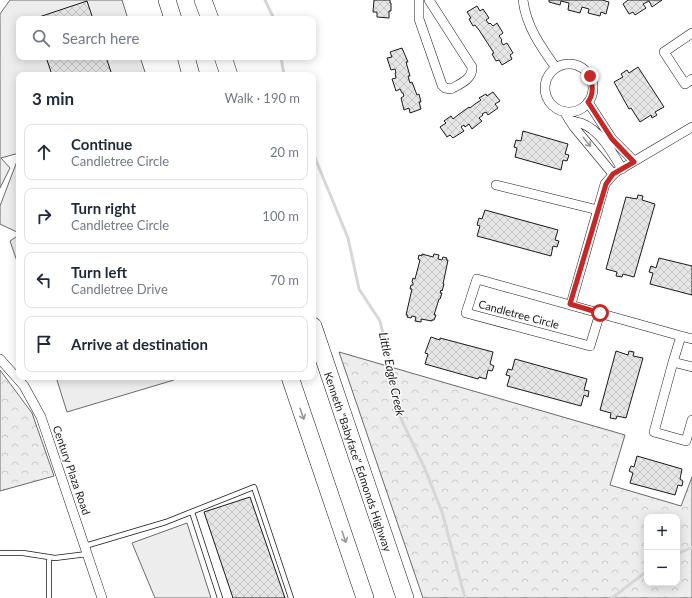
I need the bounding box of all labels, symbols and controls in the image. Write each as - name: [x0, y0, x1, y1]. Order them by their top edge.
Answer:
- search box: [16, 16, 316, 60]
- icon: search: [30, 27, 52, 49]
- text: Search here: [62, 29, 139, 47]
- route end: [581, 67, 599, 85]
- text: 3 min: [32, 88, 74, 109]
- text: Walk · 190 m: [224, 90, 300, 106]
- text: Continue: [71, 135, 132, 153]
- one-way arrow: [582, 137, 591, 148]
- icon: ahead: [33, 141, 55, 163]
- text: 20 m: [270, 144, 299, 160]
- text: Candletree Circle: [71, 153, 169, 169]
- text: Turn right: [71, 199, 136, 217]
- icon: right: [33, 205, 55, 227]
- text: 100 m: [262, 208, 299, 224]
- text: Candletree Circle: [71, 217, 169, 233]
- text: Turn left: [71, 263, 127, 281]
- icon: left: [33, 269, 55, 291]
- text: 70 m: [270, 272, 299, 288]
- text: Candletree Drive: [71, 281, 168, 297]
- street label: Candletree Circle: [477, 297, 561, 331]
- route start: [591, 304, 609, 322]
- water label: Little Eagle Creek: [376, 331, 408, 418]
- icon: arrive: [33, 333, 55, 355]
- text: Arrive at destination: [71, 335, 208, 353]
- street label: Kenneth "Babyface" Edmonds Highway: [322, 370, 395, 553]
- one-way arrow: [299, 408, 307, 420]
- street label: Century Plaza Road: [51, 424, 93, 516]
- map controls: [644, 514, 680, 586]
- button: +: [644, 514, 680, 550]
- one-way arrow: [341, 530, 348, 543]
- button: −: [644, 550, 680, 586]

